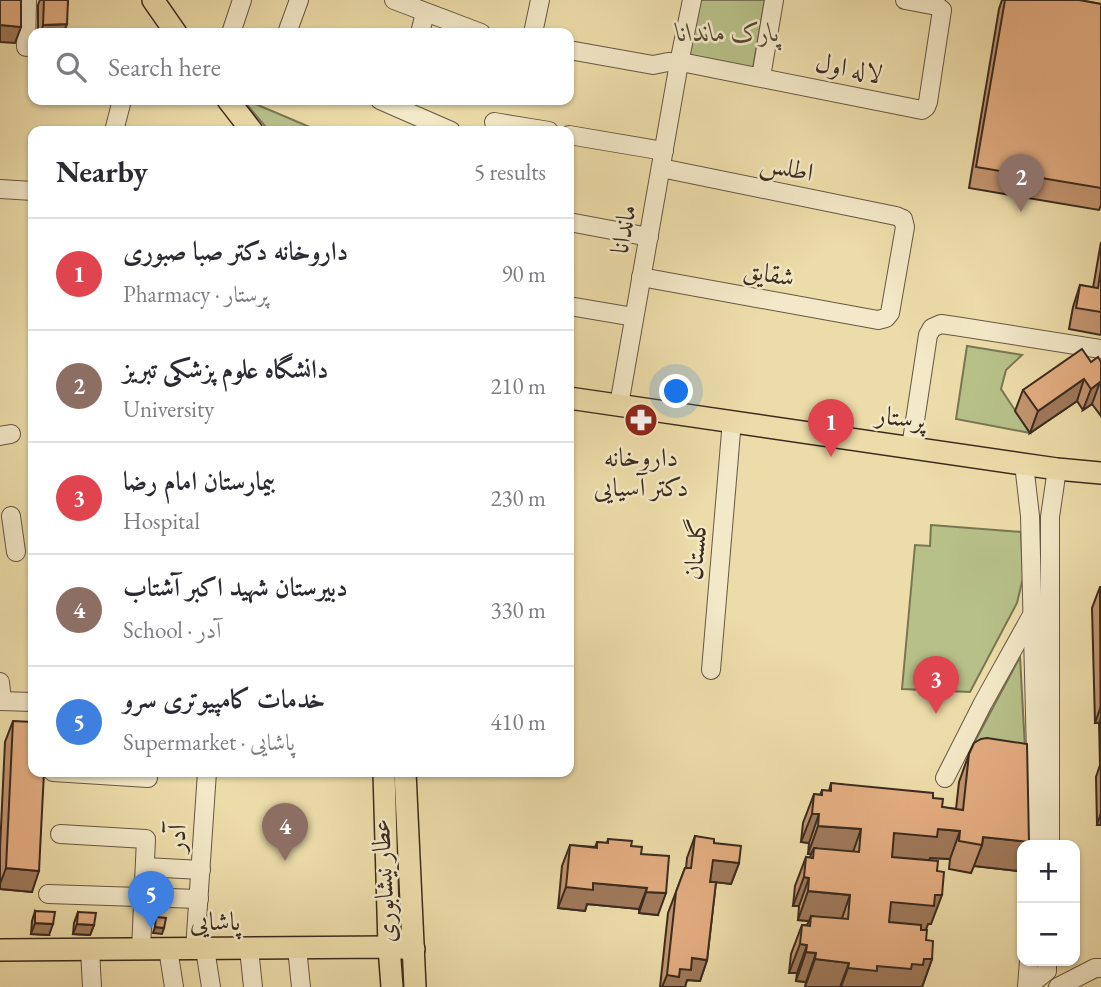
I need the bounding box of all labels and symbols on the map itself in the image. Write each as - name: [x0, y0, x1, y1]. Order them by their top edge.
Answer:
- park label: پارک ماندانا: [674, 15, 782, 51]
- street label: لاله اول: [812, 45, 886, 91]
- street label: اطلس: [757, 145, 817, 190]
- pin: 2: [998, 154, 1044, 212]
- street label: ماندانا: [602, 202, 644, 256]
- street label: شقایق: [741, 252, 797, 294]
- your location: [659, 374, 693, 408]
- street label: پرستار: [871, 396, 930, 438]
- pin: 1: [808, 399, 854, 457]
- pharmacy icon: داروخانه دکتر آسیایی: [622, 401, 660, 439]
- place label: داروخانه دکتر آسیایی: [593, 440, 689, 504]
- street label: گلستان: [675, 517, 715, 581]
- pin: 3: [913, 656, 959, 714]
- pin: 4: [262, 803, 308, 861]
- street label: عطار نیشابوری: [363, 818, 403, 944]
- street label: آدر: [158, 821, 194, 856]
- pin: 5: [128, 871, 174, 929]
- street label: پاشایی: [190, 904, 241, 940]

